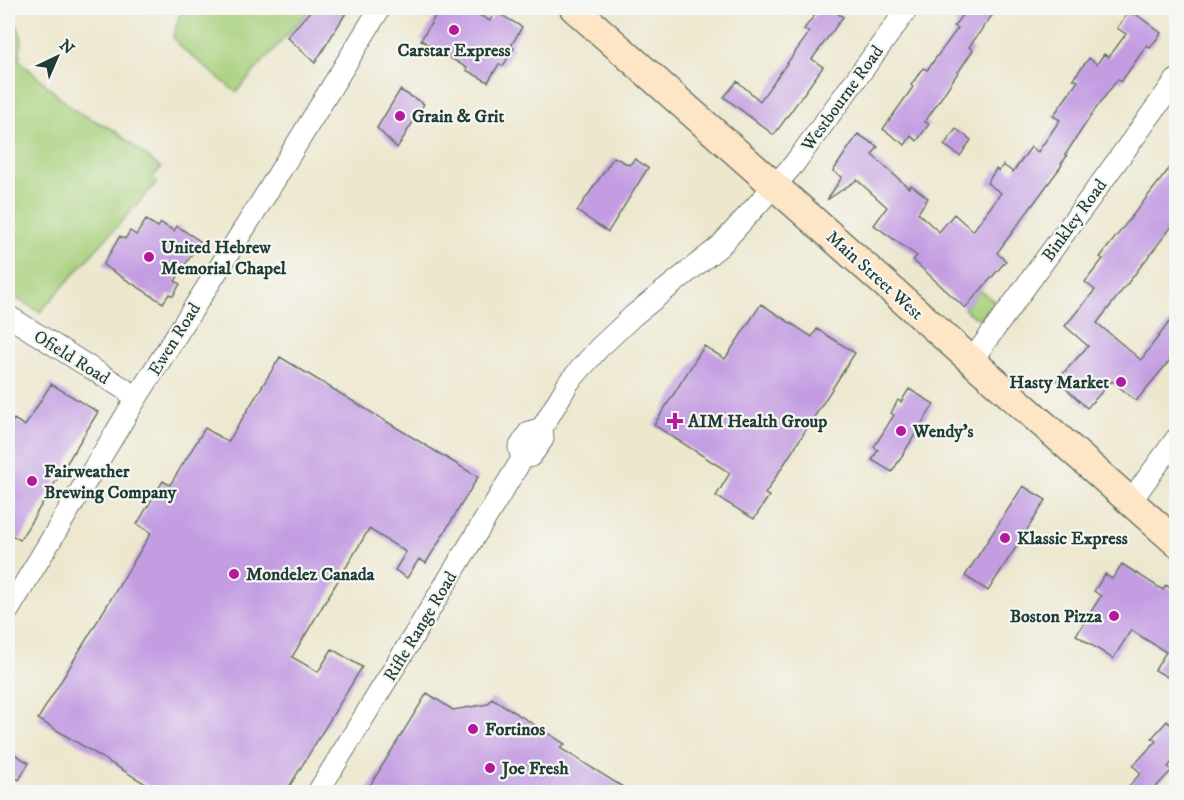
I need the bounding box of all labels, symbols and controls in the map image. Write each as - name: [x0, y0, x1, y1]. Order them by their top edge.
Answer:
- marker: Carstar Express: [447, 23, 461, 37]
- north arrow: [27, 27, 87, 87]
- text: N: [55, 35, 78, 59]
- place label: Carstar Express: [397, 40, 511, 62]
- street label: Westbourne Road: [796, 41, 889, 157]
- place label: Grain & Grit: [412, 106, 504, 128]
- marker: Grain & Grit: [393, 109, 407, 123]
- street label: Binkley Road: [1037, 175, 1112, 266]
- street label: Main Street West: [821, 226, 928, 325]
- place label: United Hebrew Memorial Chapel: [161, 237, 287, 280]
- marker: United Hebrew Memorial Chapel: [142, 250, 156, 264]
- street label: Ewen Road: [144, 299, 206, 380]
- street label: Ofield Road: [29, 326, 114, 390]
- place label: Hasty Market: [1009, 372, 1109, 394]
- marker: Hasty Market: [1114, 375, 1128, 389]
- place label: AIM Health Group: [687, 411, 827, 433]
- marker: AIM Health Group: [666, 412, 684, 430]
- place label: Wendy's: [912, 421, 973, 443]
- marker: Wendy's: [894, 424, 908, 438]
- place label: Fairweather Brewing Company: [44, 461, 177, 504]
- marker: Fairweather Brewing Company: [25, 474, 39, 488]
- place label: Klassic Express: [1017, 528, 1128, 550]
- marker: Klassic Express: [998, 531, 1012, 545]
- place label: Mondelez Canada: [246, 564, 375, 586]
- marker: Mondelez Canada: [227, 567, 241, 581]
- street label: Rifle Range Road: [379, 567, 462, 686]
- place label: Boston Pizza: [1010, 606, 1102, 628]
- marker: Boston Pizza: [1107, 609, 1121, 623]
- place label: Fortinos: [485, 719, 545, 741]
- marker: Fortinos: [466, 722, 480, 736]
- place label: Joe Fresh: [500, 758, 569, 780]
- marker: Joe Fresh: [483, 761, 497, 775]

